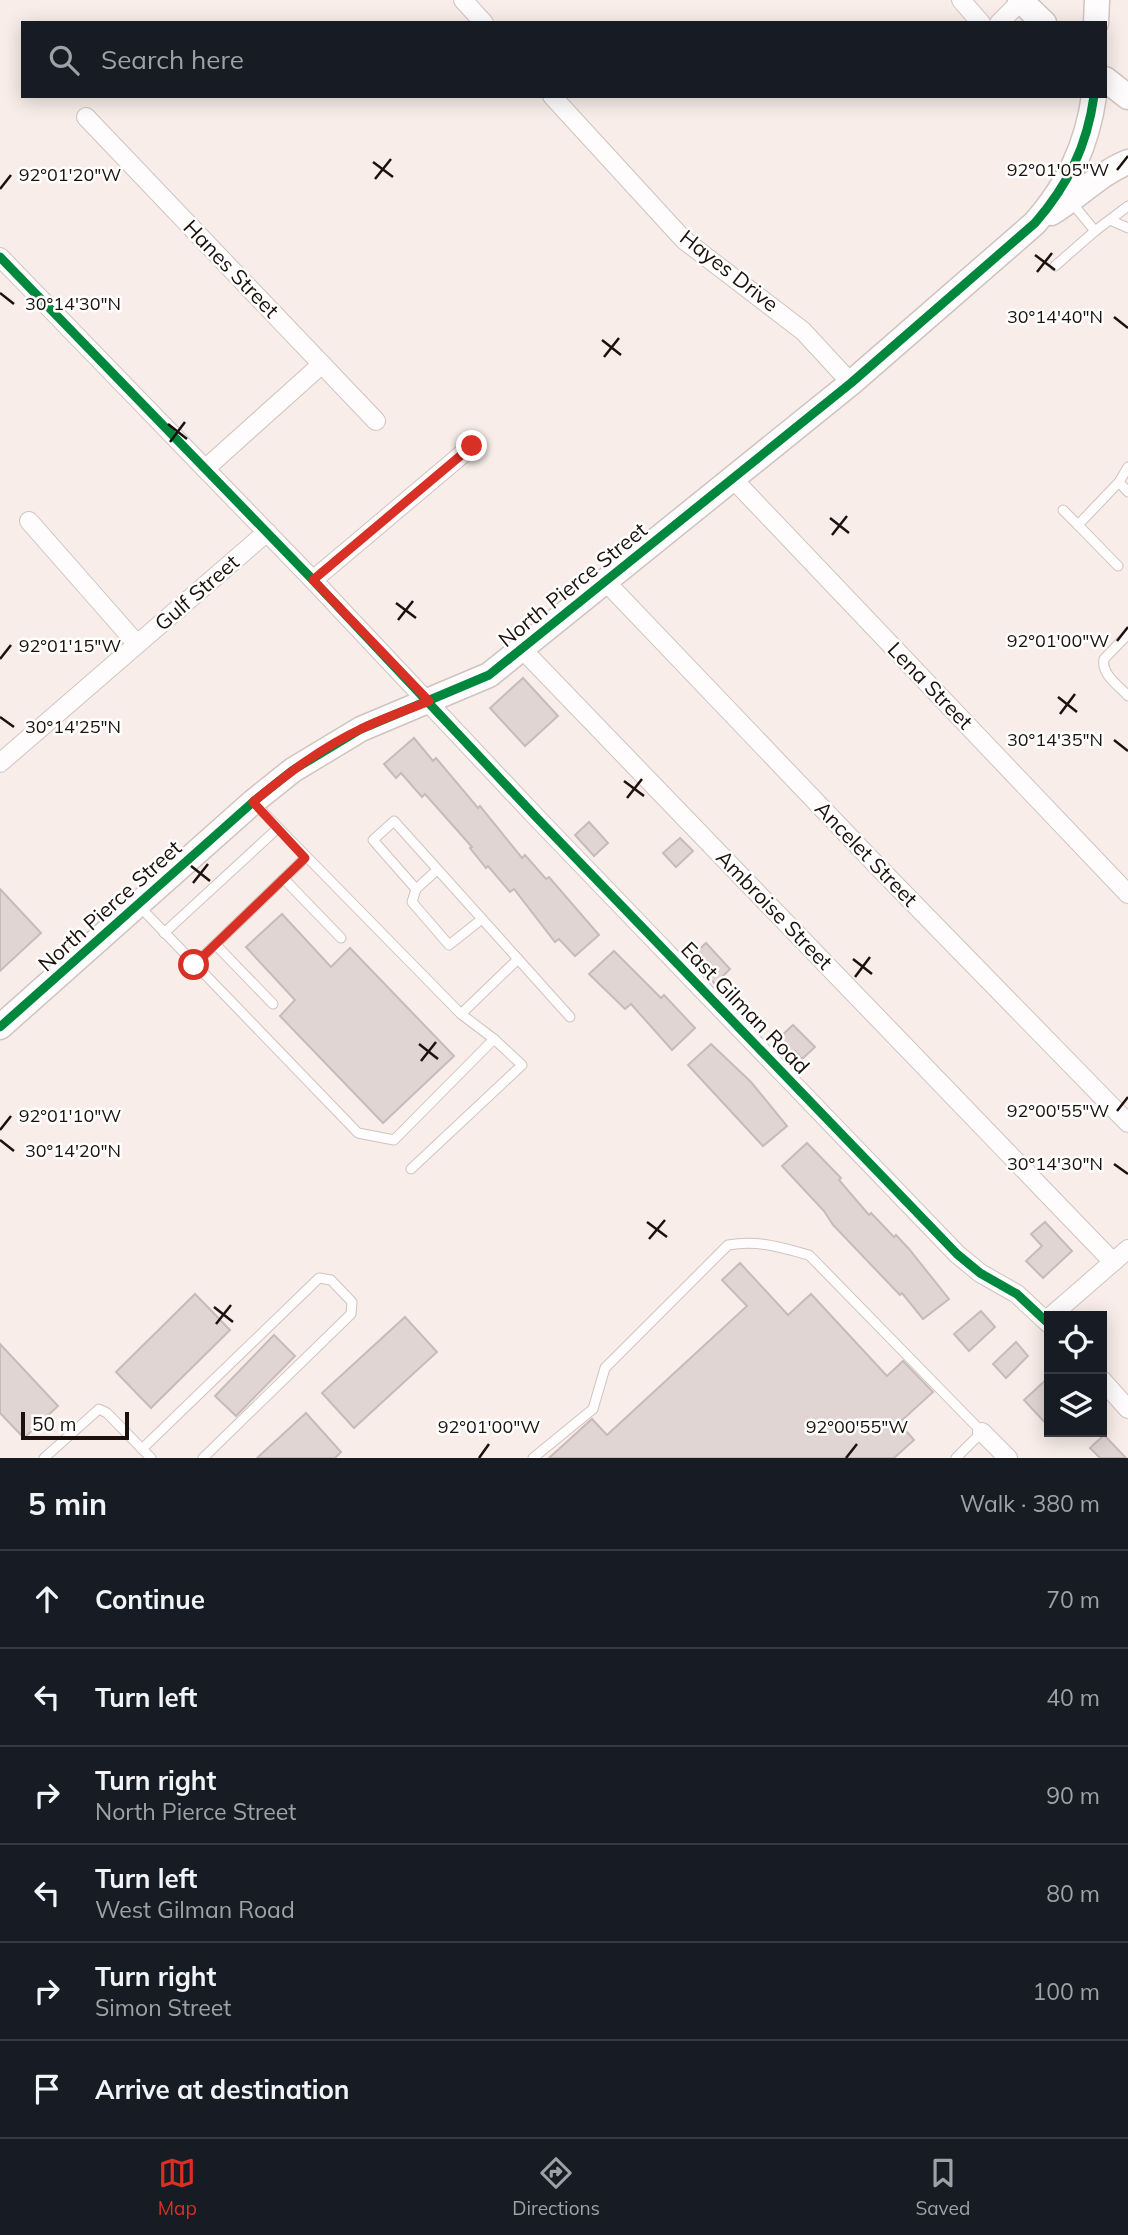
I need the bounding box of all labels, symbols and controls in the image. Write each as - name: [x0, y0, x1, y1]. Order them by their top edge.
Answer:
- search box: [21, 21, 1107, 98]
- icon: search: [45, 41, 83, 79]
- text: Search here: [101, 43, 244, 76]
- text: 92°01'05"W: [1007, 158, 1109, 181]
- text: 92°01'20"W: [19, 163, 121, 186]
- street label: Hanes Street: [178, 214, 285, 323]
- street label: Hayes Drive: [675, 224, 784, 317]
- text: 30°14'30"N: [25, 292, 121, 315]
- text: 30°14'40"N: [1007, 305, 1103, 328]
- route end: [456, 430, 487, 461]
- street label: North Pierce Street: [493, 516, 652, 652]
- street label: Gulf Street: [149, 549, 244, 636]
- text: 92°01'00"W: [1007, 629, 1109, 652]
- text: 92°01'15"W: [19, 634, 121, 657]
- street label: Lena Street: [883, 636, 979, 734]
- text: 30°14'25"N: [25, 715, 121, 738]
- text: 30°14'35"N: [1007, 728, 1103, 751]
- street label: Ancelet Street: [810, 795, 924, 911]
- street label: North Pierce Street: [32, 834, 186, 976]
- street label: Ambroise Street: [711, 844, 838, 975]
- street label: East Gilman Road: [676, 936, 815, 1079]
- route start: [178, 949, 209, 980]
- text: 92°00'55"W: [1007, 1099, 1109, 1122]
- text: 92°01'10"W: [19, 1104, 121, 1127]
- text: 30°14'20"N: [25, 1139, 121, 1162]
- text: 30°14'30"N: [1007, 1152, 1103, 1175]
- map controls: [1044, 1311, 1107, 1437]
- button: locate: [1044, 1311, 1107, 1374]
- button: layers: [1044, 1374, 1107, 1437]
- scale bar: [21, 1409, 130, 1441]
- text: 50 m: [32, 1412, 76, 1436]
- text: 92°01'00"W: [438, 1415, 540, 1438]
- text: 92°00'55"W: [806, 1415, 908, 1438]
- text: 5 min: [28, 1485, 107, 1523]
- text: Walk · 380 m: [960, 1489, 1100, 1518]
- icon: ahead: [28, 1580, 66, 1618]
- text: Continue: [95, 1583, 205, 1616]
- text: 70 m: [1046, 1585, 1100, 1614]
- icon: left: [28, 1678, 66, 1716]
- text: Turn left: [95, 1681, 197, 1714]
- text: 40 m: [1046, 1683, 1100, 1712]
- text: Turn right: [95, 1764, 216, 1797]
- icon: right: [28, 1776, 66, 1814]
- text: 90 m: [1046, 1781, 1100, 1810]
- text: North Pierce Street: [95, 1797, 296, 1826]
- text: Turn left: [95, 1862, 197, 1895]
- icon: left: [28, 1874, 66, 1912]
- text: 80 m: [1046, 1879, 1100, 1908]
- text: West Gilman Road: [95, 1895, 295, 1924]
- text: Turn right: [95, 1960, 216, 1993]
- icon: right: [28, 1972, 66, 2010]
- text: 100 m: [1032, 1977, 1100, 2006]
- text: Simon Street: [95, 1993, 231, 2022]
- icon: arrive: [28, 2070, 66, 2108]
- text: Arrive at destination: [95, 2073, 350, 2106]
- tab: Map: [158, 2154, 197, 2220]
- tab: Directions: [512, 2154, 600, 2220]
- tab: Saved: [915, 2154, 970, 2220]

